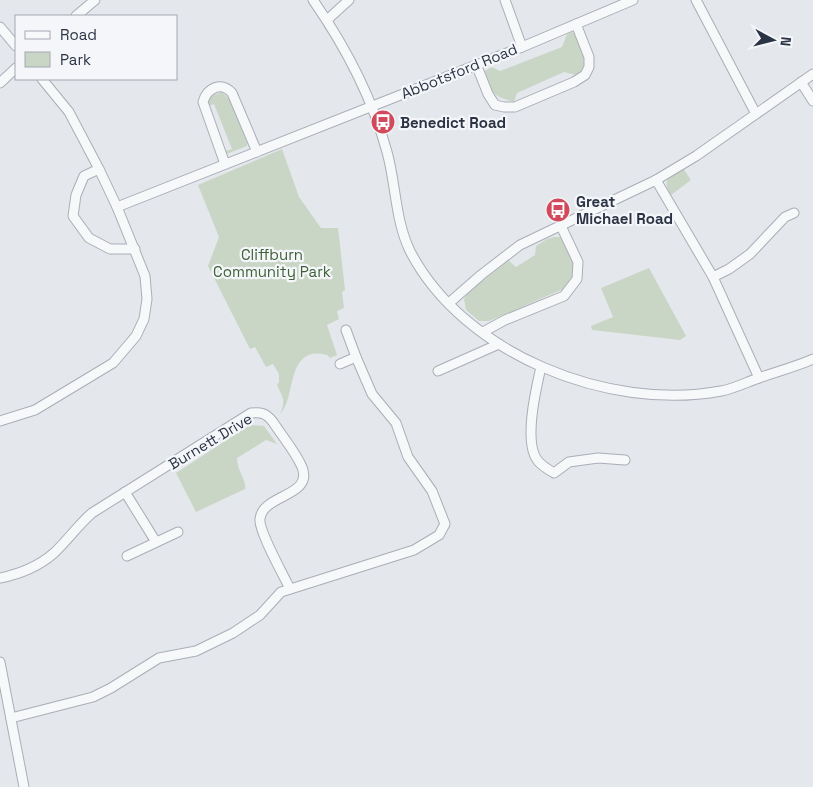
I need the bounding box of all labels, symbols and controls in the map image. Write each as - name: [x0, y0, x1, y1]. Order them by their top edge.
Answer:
- legend: [15, 15, 178, 80]
- north arrow: [748, 15, 798, 65]
- text: Road: [60, 25, 97, 44]
- text: N: [776, 36, 795, 47]
- street label: Abbotsford Road: [398, 39, 520, 103]
- text: Park: [60, 50, 91, 69]
- bus stop icon: Benedict Road: [370, 109, 396, 135]
- place label: Benedict Road: [400, 113, 506, 132]
- place label: Great Michael Road: [576, 192, 673, 228]
- bus stop icon: Great Michael Road: [545, 197, 571, 223]
- park label: Cliffburn Community Park: [213, 245, 331, 281]
- street label: Burnett Drive: [165, 409, 255, 473]

